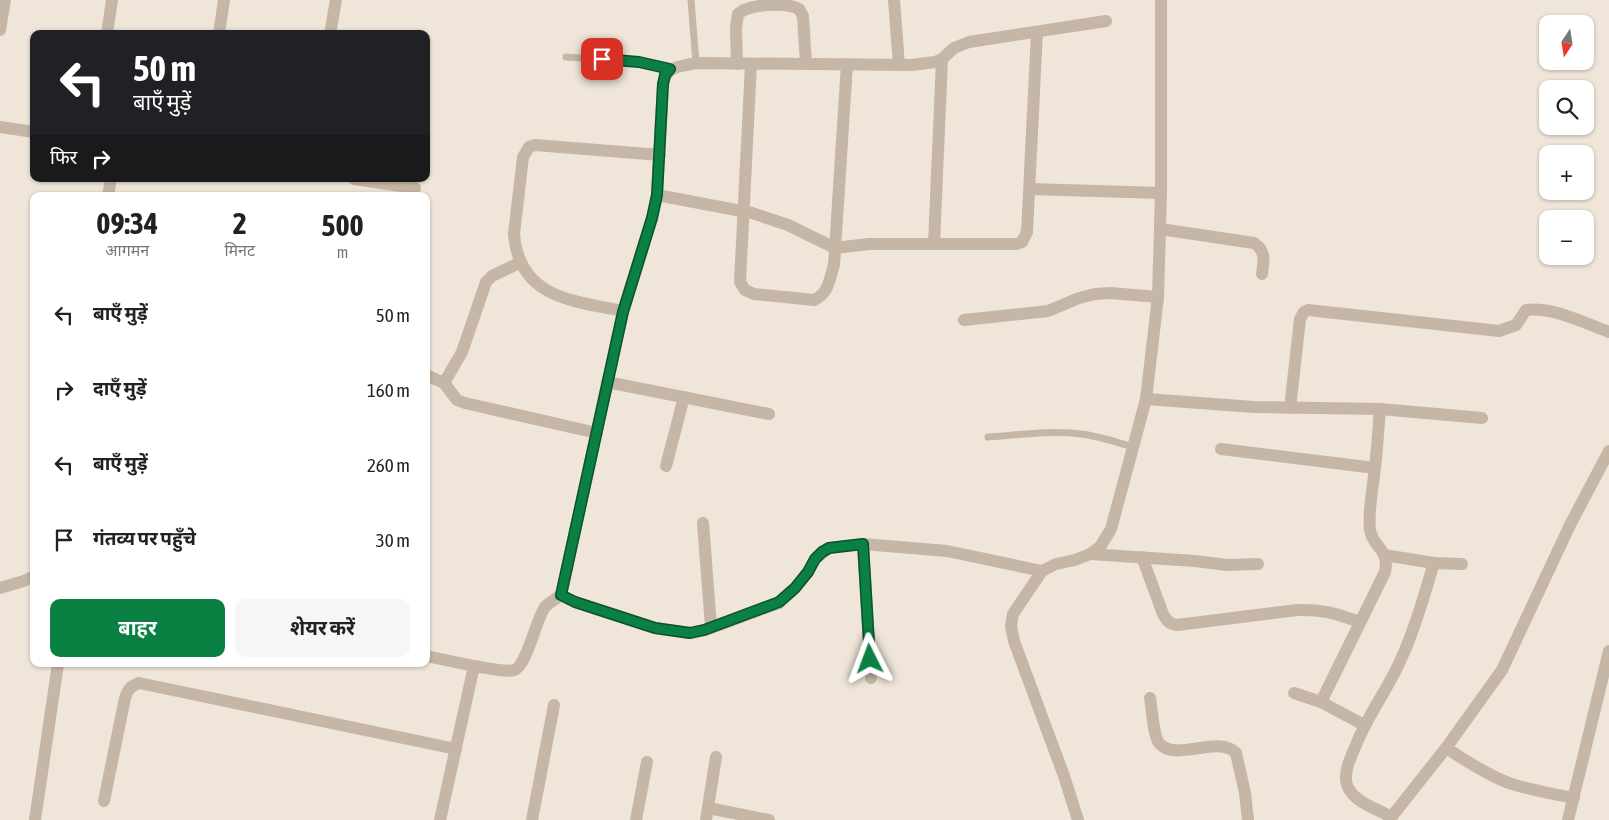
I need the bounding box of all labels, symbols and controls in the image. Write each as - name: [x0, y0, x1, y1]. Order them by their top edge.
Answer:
- north arrow: [1539, 15, 1594, 70]
- map controls: [1539, 15, 1594, 265]
- pin: [581, 38, 623, 80]
- icon: arrive: [588, 45, 616, 73]
- text: 50 m: [133, 48, 196, 88]
- icon: left: [50, 50, 115, 115]
- button: search: [1539, 80, 1594, 135]
- text: बाएँ मुड़ें: [133, 89, 191, 115]
- icon: right: [87, 145, 115, 173]
- button: +: [1539, 145, 1594, 200]
- text: फिर: [50, 146, 77, 168]
- text: 09:34: [96, 206, 158, 240]
- text: 2: [233, 206, 247, 240]
- text: 500: [321, 208, 364, 242]
- button: −: [1539, 210, 1594, 265]
- text: आगमन: [105, 241, 149, 259]
- text: मिनट: [224, 241, 255, 259]
- text: m: [337, 243, 348, 261]
- icon: left: [50, 301, 78, 329]
- text: बाएँ मुड़ें: [93, 302, 148, 324]
- text: 50 m: [376, 304, 410, 326]
- icon: right: [50, 376, 78, 404]
- text: दाएँ मुड़ें: [93, 377, 147, 399]
- text: 160 m: [367, 379, 410, 401]
- icon: left: [50, 451, 78, 479]
- text: बाएँ मुड़ें: [93, 452, 148, 474]
- text: 260 m: [367, 454, 410, 476]
- icon: arrive: [50, 526, 78, 554]
- text: गंतव्य पर पहुँचे: [93, 527, 196, 549]
- text: 30 m: [376, 529, 410, 551]
- button: बाहर: [50, 599, 225, 657]
- button: शेयर करें: [235, 599, 410, 657]
- position arrow: [843, 632, 895, 684]

